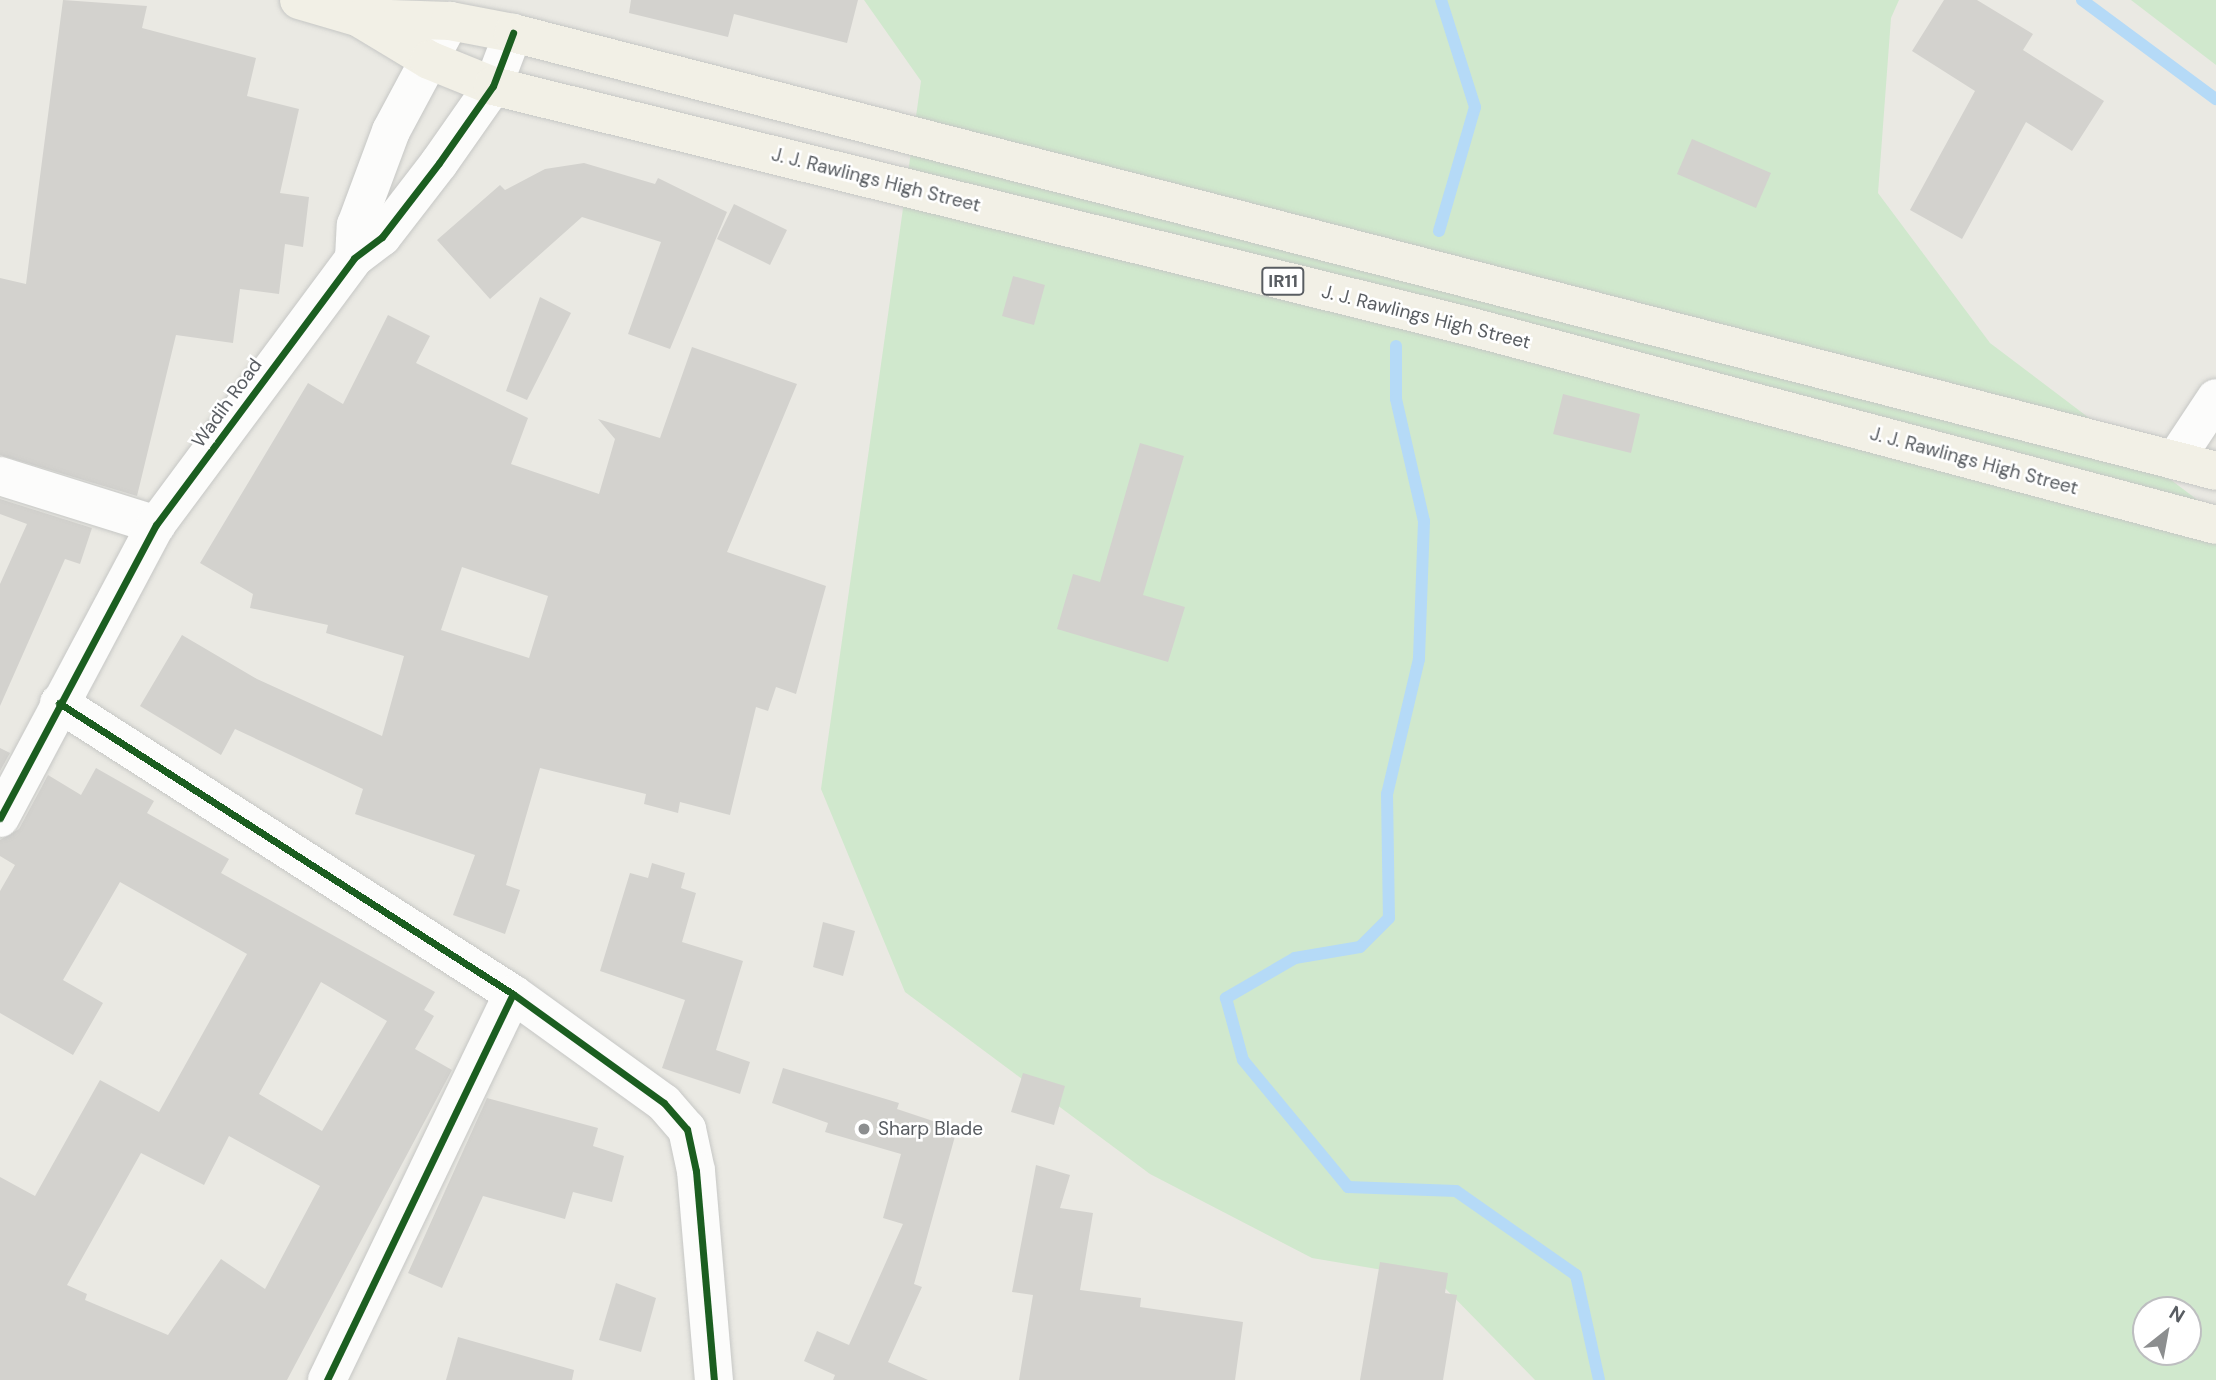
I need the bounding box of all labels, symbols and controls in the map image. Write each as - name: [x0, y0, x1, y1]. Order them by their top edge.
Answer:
- street label: J. J. Rawlings High Street: [769, 143, 983, 217]
- road number: IR11: [1260, 267, 1306, 296]
- street label: J. J. Rawlings High Street: [1319, 280, 1533, 354]
- street label: Wadih Road: [187, 354, 267, 452]
- street label: J. J. Rawlings High Street: [1868, 422, 2080, 500]
- place label: Sharp Blade: [878, 1118, 983, 1140]
- marker: Sharp Blade: [856, 1121, 872, 1137]
- north arrow: [2132, 1296, 2202, 1366]
- text: N: [2165, 1300, 2189, 1329]

